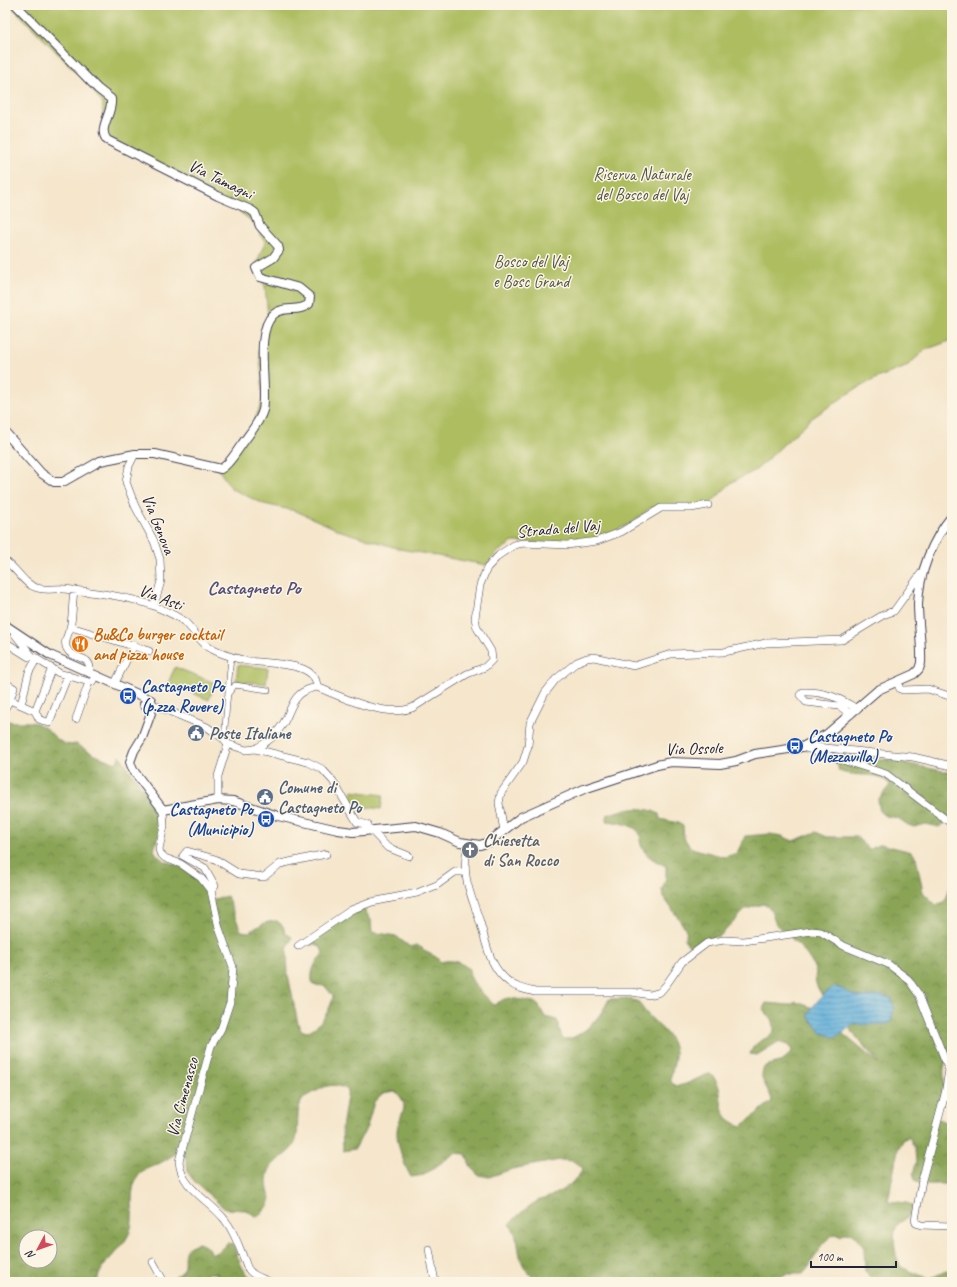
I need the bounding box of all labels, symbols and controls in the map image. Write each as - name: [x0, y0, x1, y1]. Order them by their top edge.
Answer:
- street label: Via Tamagni: [185, 155, 258, 205]
- park label: Riserva Naturale del Bosco del Vaj: [593, 164, 692, 205]
- park label: Bosco del Vaj e Bosc Grand: [493, 251, 572, 292]
- street label: Via Genova: [137, 491, 180, 558]
- street label: Strada del Vaj: [516, 514, 603, 543]
- district label: Castagneto Po: [207, 576, 303, 600]
- street label: Via Asti: [136, 580, 188, 616]
- place label: Bu&Co burger cocktail and pizza house: [93, 624, 225, 665]
- restaurant icon: Bu&Co burger cocktail and pizza house: [70, 634, 90, 654]
- place label: Castagneto Po (p.zza Rovere): [141, 676, 226, 717]
- bus stop icon: Castagneto Po (p.zza Rovere): [118, 686, 138, 706]
- public building icon: Poste Italiane: [186, 723, 206, 743]
- place label: Poste Italiane: [209, 723, 292, 744]
- place label: Castagneto Po (Mezzavilla): [808, 726, 893, 767]
- bus stop icon: Castagneto Po (Mezzavilla): [785, 736, 805, 756]
- street label: Via Ossole: [665, 737, 724, 760]
- place label: Comune di Castagneto Po: [278, 777, 363, 818]
- public building icon: Comune di Castagneto Po: [255, 787, 275, 807]
- place label: Castagneto Po (Municipio): [170, 799, 255, 840]
- bus stop icon: Castagneto Po (Municipio): [256, 809, 276, 829]
- place label: Chiesetta di San Rocco: [483, 830, 560, 871]
- church icon: Chiesetta di San Rocco: [460, 840, 480, 860]
- street label: Via Cimenasco: [162, 1054, 203, 1139]
- north arrow: [18, 1229, 58, 1269]
- scale bar: [811, 1243, 896, 1269]
- text: N: [22, 1247, 38, 1263]
- text: 100 m: [817, 1249, 844, 1265]

